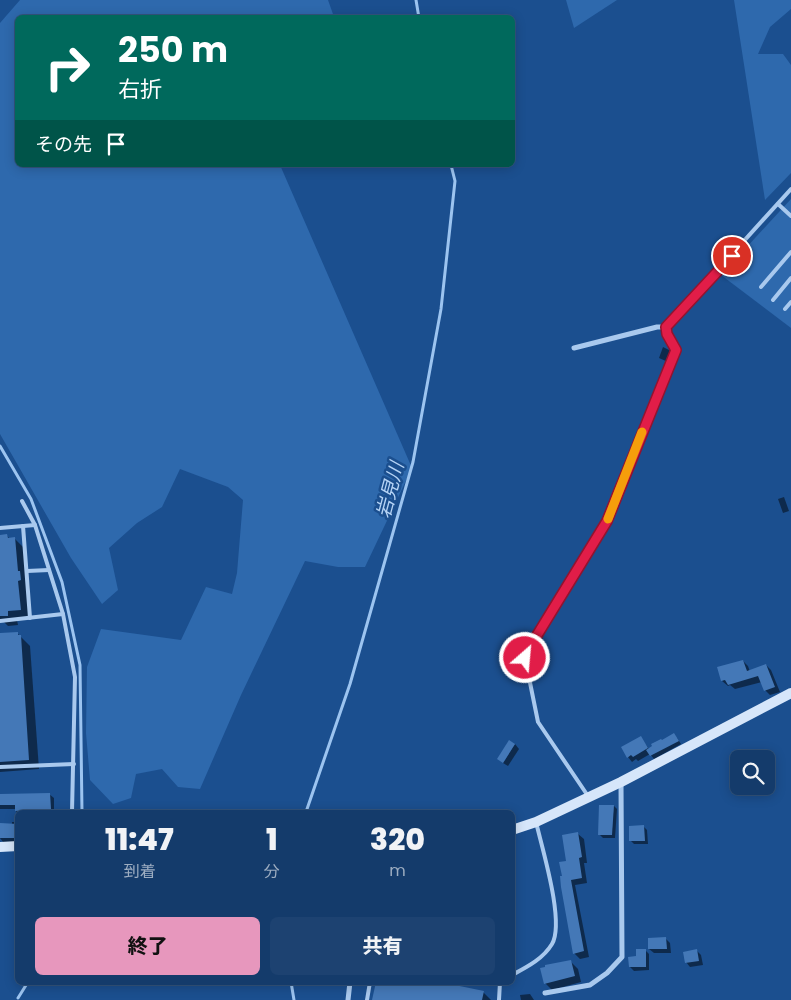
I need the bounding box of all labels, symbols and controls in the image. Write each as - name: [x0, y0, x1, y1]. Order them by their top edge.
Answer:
- text: 250 m: [118, 25, 228, 74]
- icon: right: [35, 35, 100, 100]
- text: 右折: [118, 74, 162, 105]
- icon: arrive: [102, 130, 130, 158]
- text: その先: [35, 131, 92, 158]
- pin: [711, 235, 753, 277]
- icon: arrive: [718, 242, 746, 270]
- water label: 岩見川: [370, 457, 411, 521]
- position arrow: [498, 631, 550, 683]
- map controls: [730, 750, 775, 795]
- button: search: [730, 750, 775, 795]
- text: 11:47: [105, 818, 174, 861]
- text: 1: [266, 818, 278, 861]
- text: 320: [370, 818, 425, 861]
- text: m: [389, 859, 406, 882]
- text: 到着: [123, 860, 155, 883]
- text: 分: [264, 860, 280, 883]
- button: 終了: [35, 917, 260, 975]
- button: 共有: [270, 917, 495, 975]

